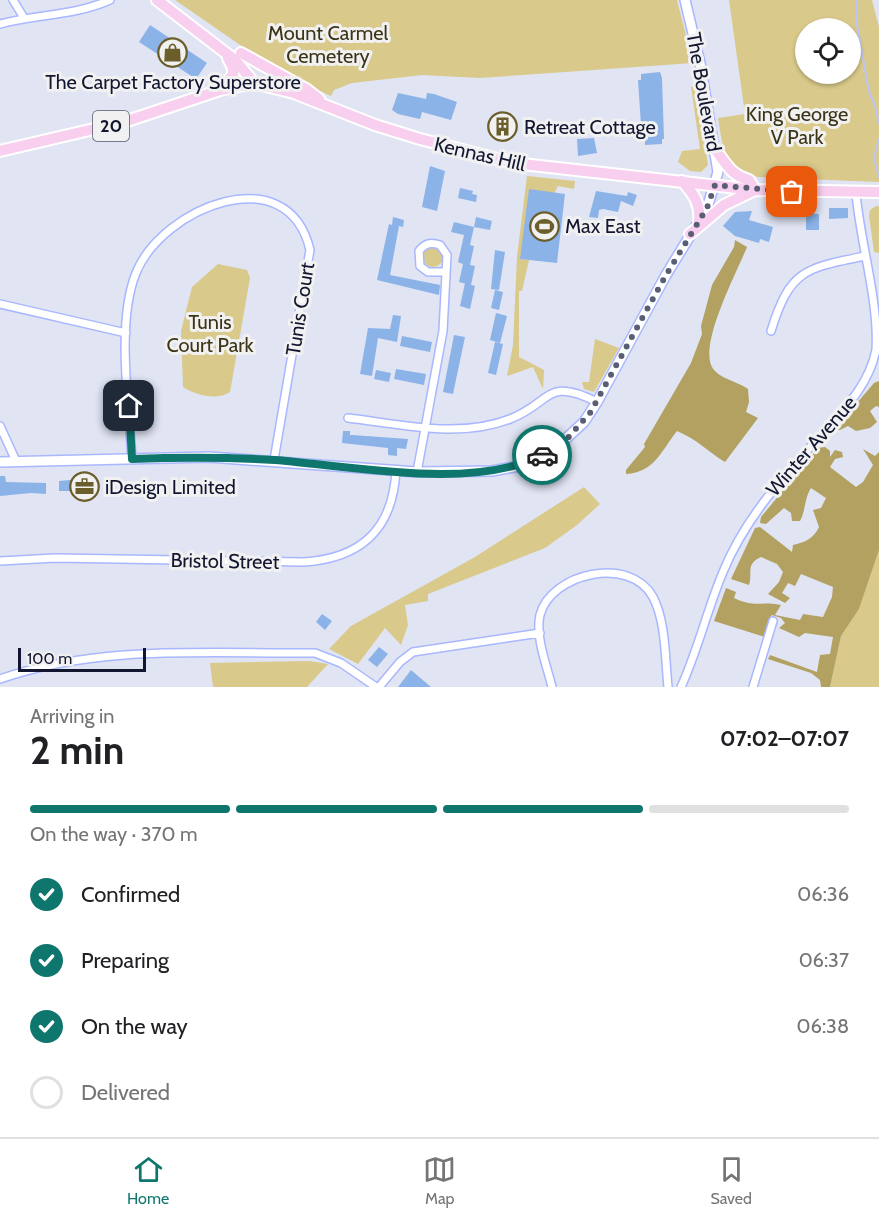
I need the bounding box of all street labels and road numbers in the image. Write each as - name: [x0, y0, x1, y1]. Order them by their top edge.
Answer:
- street label: The Boulevard: [682, 30, 726, 154]
- road number: 20: [93, 111, 129, 141]
- street label: Kennas Hill: [432, 132, 528, 176]
- street label: Tunis Court: [281, 260, 319, 357]
- street label: Winter Avenue: [761, 391, 861, 501]
- street label: Bristol Street: [170, 548, 280, 574]

